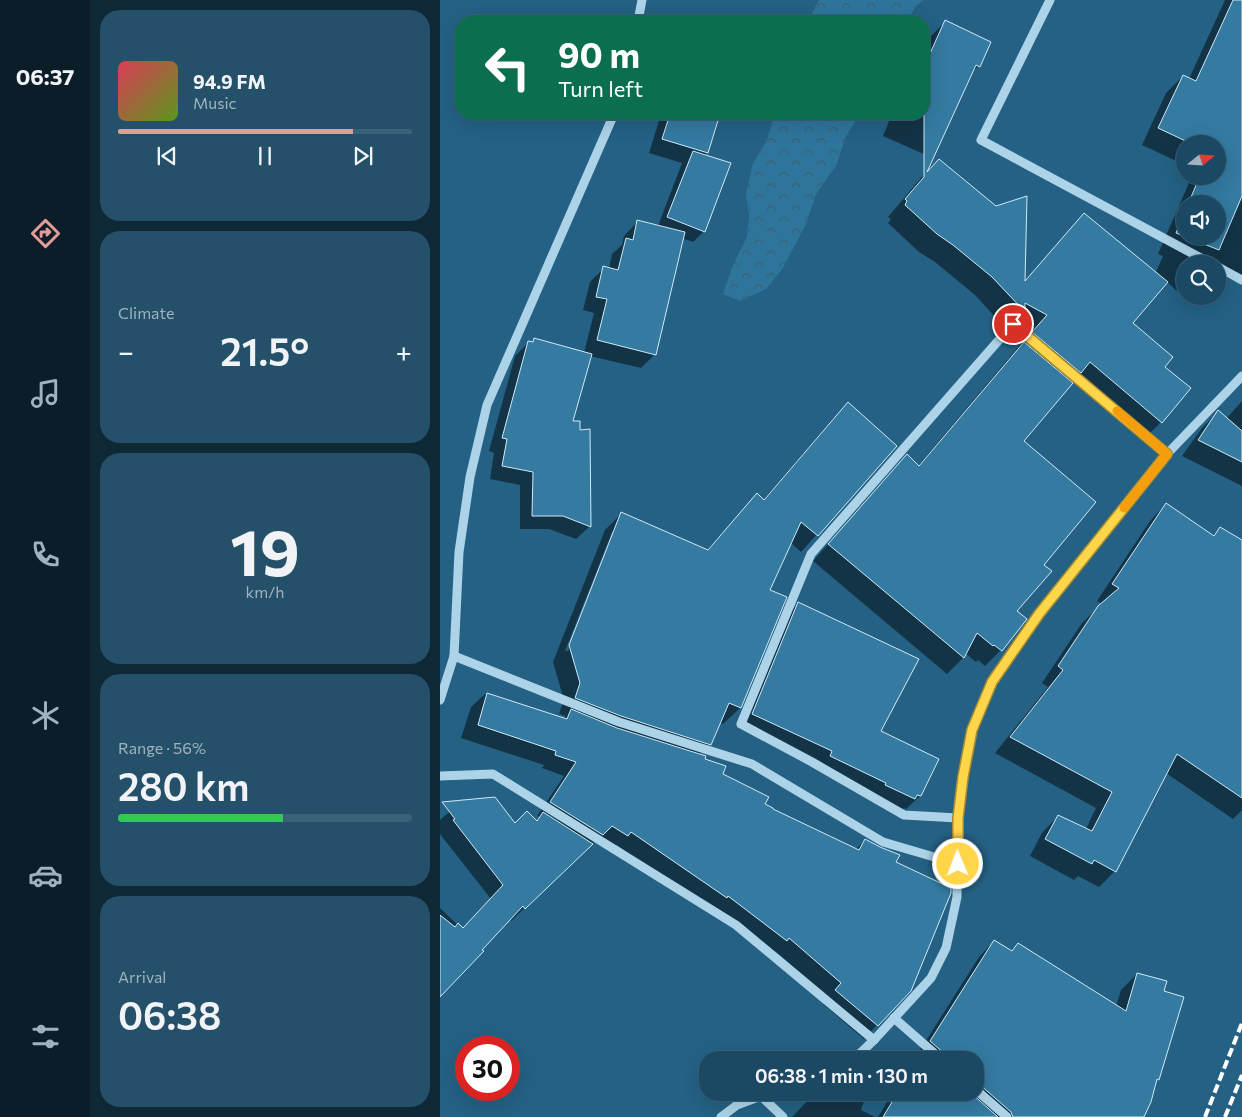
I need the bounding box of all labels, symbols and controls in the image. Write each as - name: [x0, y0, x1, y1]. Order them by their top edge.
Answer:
- text: 90 m: [558, 32, 640, 75]
- icon: left: [475, 35, 540, 100]
- text: 06:37: [16, 63, 74, 90]
- text: 94.9 FM: [193, 70, 266, 93]
- text: Turn left: [558, 75, 643, 102]
- text: Music: [193, 93, 237, 112]
- north arrow: [1176, 135, 1226, 185]
- map controls: [1176, 135, 1226, 305]
- icon: previous: [153, 142, 181, 170]
- icon: pause: [251, 142, 279, 170]
- icon: next: [349, 142, 377, 170]
- button: sound: [1176, 195, 1226, 245]
- icon: directions: [28, 216, 63, 251]
- button: search: [1176, 255, 1226, 305]
- text: Climate: [118, 303, 174, 322]
- pin: [992, 303, 1034, 345]
- icon: arrive: [999, 310, 1027, 338]
- text: 21.5°: [220, 327, 309, 374]
- text: −: [118, 334, 134, 368]
- text: +: [396, 334, 412, 368]
- icon: music: [28, 376, 63, 411]
- text: 19: [230, 510, 300, 589]
- icon: phone: [28, 537, 63, 572]
- text: km/h: [246, 582, 284, 601]
- icon: climate: [28, 698, 63, 733]
- text: Range · 56%: [118, 738, 206, 757]
- text: 280 km: [118, 762, 250, 809]
- position arrow: [931, 837, 983, 889]
- icon: car: [28, 858, 63, 893]
- text: Arrival: [118, 967, 166, 986]
- text: 06:38: [118, 991, 221, 1038]
- icon: filters: [28, 1019, 63, 1054]
- speed limit sign: 30: [455, 1036, 520, 1101]
- text: 06:38 · 1 min · 130 m: [755, 1064, 928, 1087]

